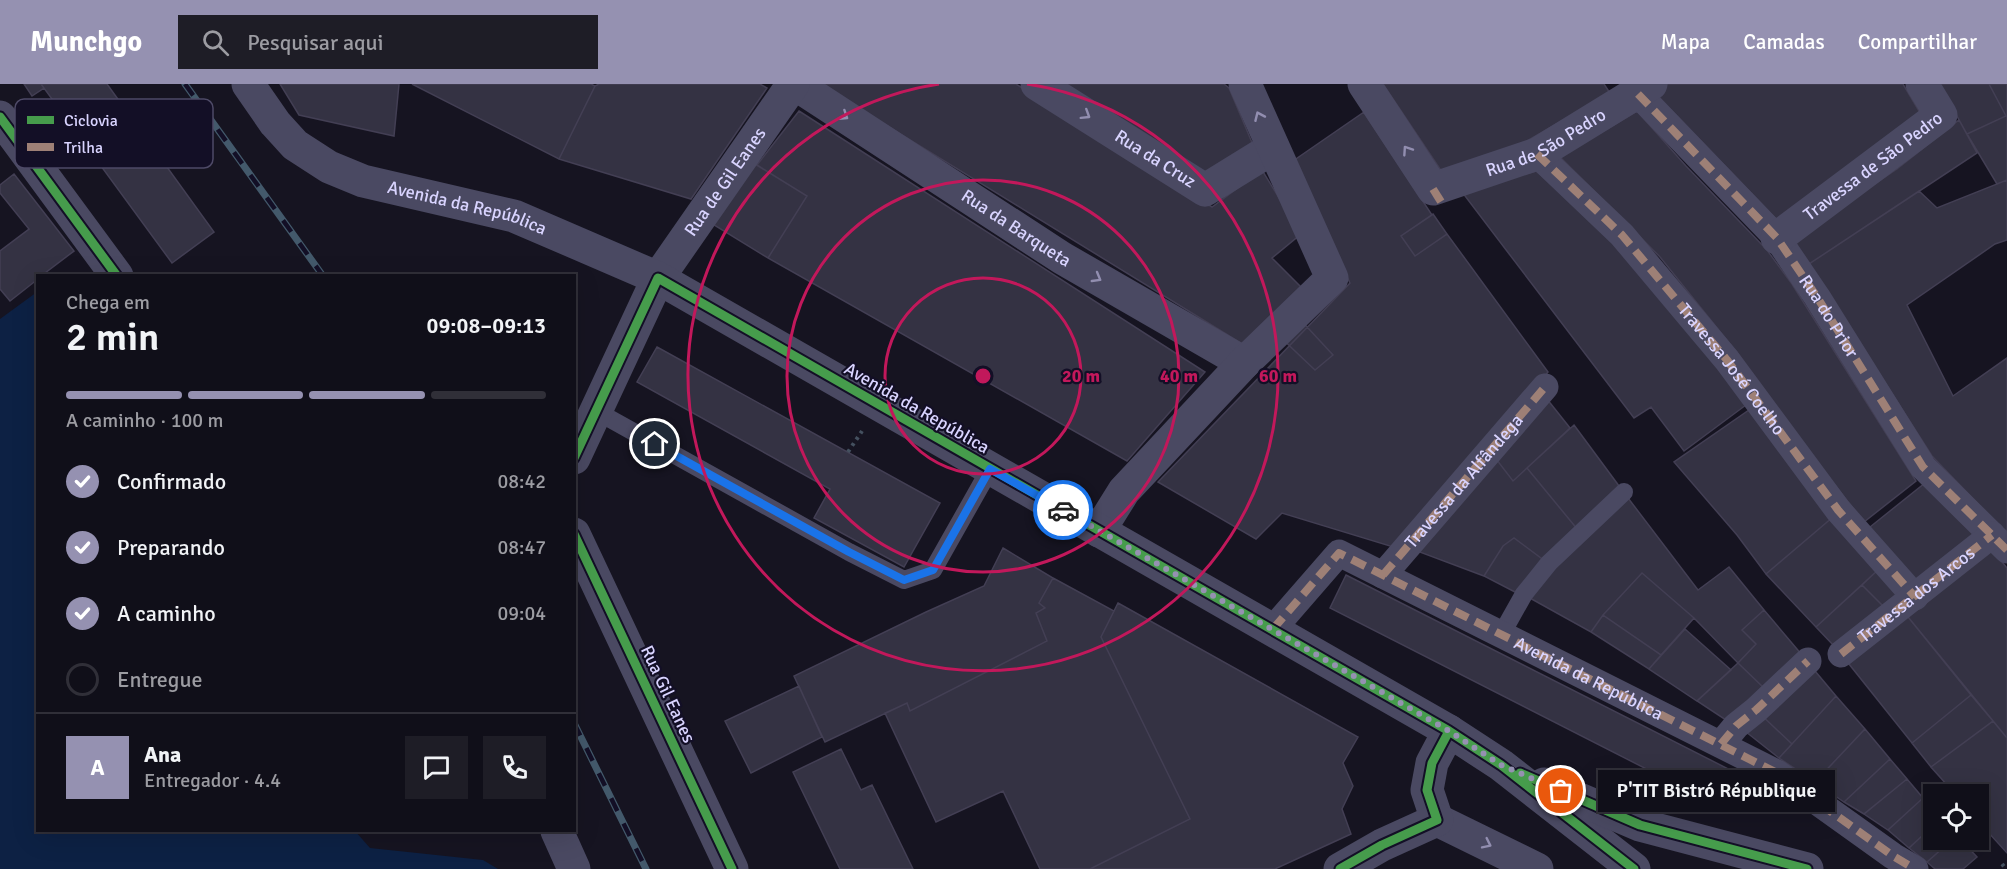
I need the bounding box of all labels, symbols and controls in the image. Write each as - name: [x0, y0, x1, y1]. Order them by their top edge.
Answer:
- search box: [178, 15, 598, 69]
- text: Munchgo: [30, 25, 142, 59]
- icon: search: [199, 26, 232, 59]
- text: Pesquisar aqui: [247, 29, 384, 56]
- text: Mapa: [1661, 29, 1710, 55]
- text: Camadas: [1743, 29, 1825, 55]
- text: Compartilhar: [1858, 29, 1977, 55]
- legend: [15, 99, 213, 168]
- street label: Rua de São Pedro: [1483, 103, 1610, 181]
- street label: Travessa de São Pedro: [1799, 107, 1947, 225]
- one-way arrow: [1080, 108, 1091, 119]
- one-way arrow: [838, 109, 849, 120]
- text: Ciclovia: [64, 111, 118, 131]
- one-way arrow: [1254, 112, 1266, 123]
- street label: Rua de Gil Eanes: [680, 123, 771, 240]
- street label: Rua da Cruz: [1111, 125, 1200, 192]
- text: Trilha: [64, 138, 103, 158]
- one-way arrow: [1402, 146, 1414, 156]
- street label: Avenida da República: [385, 176, 550, 240]
- street label: Rua da Barqueta: [957, 184, 1075, 272]
- one-way arrow: [1091, 271, 1101, 283]
- street label: Rua do Prior: [1794, 271, 1863, 362]
- text: Chega em: [66, 290, 150, 315]
- street label: Travessa José Coelho: [1673, 299, 1790, 440]
- text: 09:08–09:13: [427, 312, 546, 339]
- text: 2 min: [66, 313, 159, 361]
- street label: Avenida da República: [841, 358, 993, 458]
- text: 20 m: [1062, 365, 1100, 387]
- text: 40 m: [1160, 365, 1198, 387]
- text: 60 m: [1259, 365, 1297, 387]
- centre of rings: [973, 366, 993, 386]
- text: A caminho · 100 m: [66, 408, 223, 433]
- street label: Travessa da Alfândega: [1400, 409, 1528, 553]
- pin: [629, 418, 680, 469]
- icon: home: [638, 427, 671, 460]
- icon: check: [66, 465, 99, 498]
- text: Confirmado: [117, 468, 226, 495]
- text: 08:42: [497, 469, 546, 494]
- courier: [1033, 480, 1093, 540]
- icon: car: [1047, 494, 1080, 527]
- icon: check: [66, 531, 99, 564]
- text: Preparando: [117, 534, 225, 561]
- text: 08:47: [497, 535, 546, 560]
- street label: Travessa dos Arcos: [1853, 542, 1979, 647]
- icon: check: [66, 597, 99, 630]
- text: A caminho: [117, 600, 216, 627]
- text: 09:04: [497, 601, 546, 626]
- street label: Avenida da República: [1510, 632, 1667, 725]
- street label: Rua Gil Eanes: [636, 642, 700, 746]
- text: Entregue: [117, 666, 202, 693]
- button: chat: [405, 736, 468, 799]
- button: phone: [483, 736, 546, 799]
- text: Ana: [144, 741, 181, 768]
- text: A: [90, 754, 105, 781]
- pin: [1535, 765, 1586, 816]
- text: Entregador · 4.4: [144, 768, 281, 793]
- callout: P'TIT Bistró République: [1597, 770, 1834, 812]
- icon: bag: [1544, 774, 1577, 807]
- text: P'TIT Bistró République: [1617, 778, 1816, 803]
- map controls: [1923, 784, 1989, 850]
- button: locate: [1923, 784, 1989, 850]
- one-way arrow: [1480, 837, 1491, 849]

